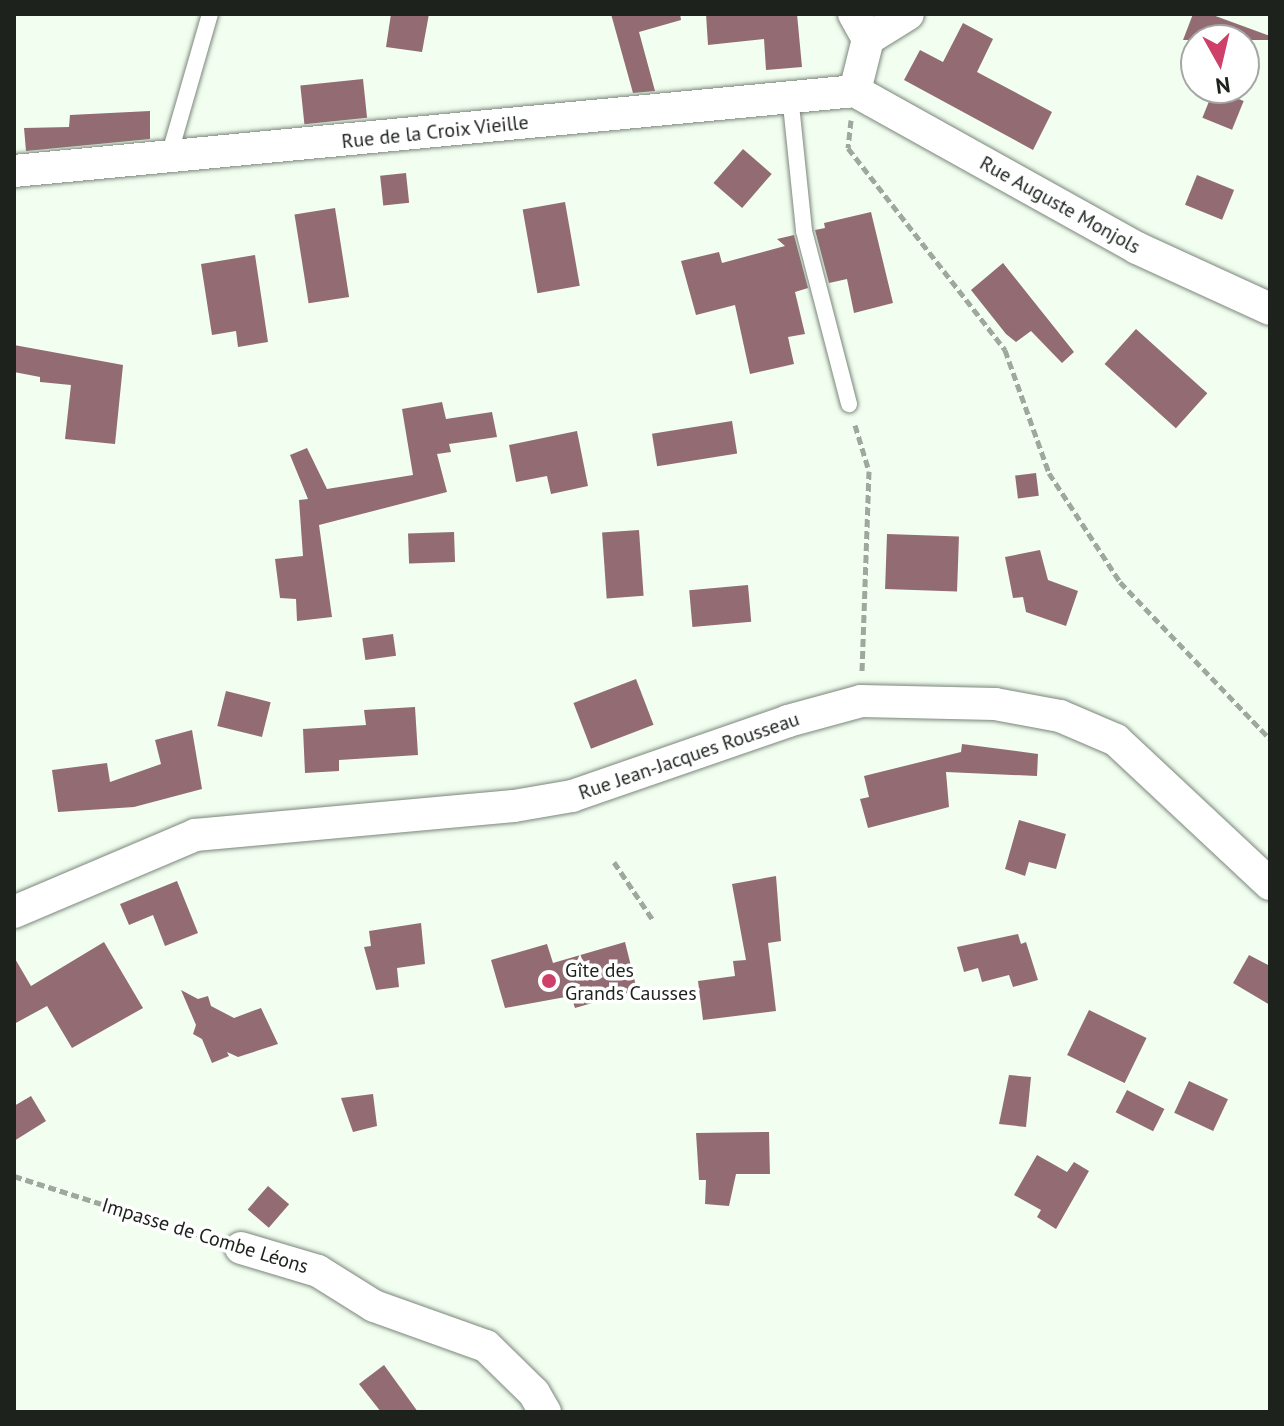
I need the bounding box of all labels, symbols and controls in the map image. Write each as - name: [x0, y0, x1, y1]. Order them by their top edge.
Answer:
- north arrow: [1180, 24, 1260, 104]
- text: N: [1214, 71, 1232, 101]
- street label: Rue de la Croix Vieille: [340, 110, 530, 154]
- street label: Rue Auguste Monjols: [975, 151, 1145, 259]
- street label: Rue Jean-Jacques Rousseau: [575, 707, 803, 805]
- place label: Gîte des Grands Causses: [565, 958, 697, 1005]
- marker: Gîte des Grands Causses: [540, 972, 558, 990]
- street label: Impasse de Combe Léons: [99, 1193, 311, 1279]

